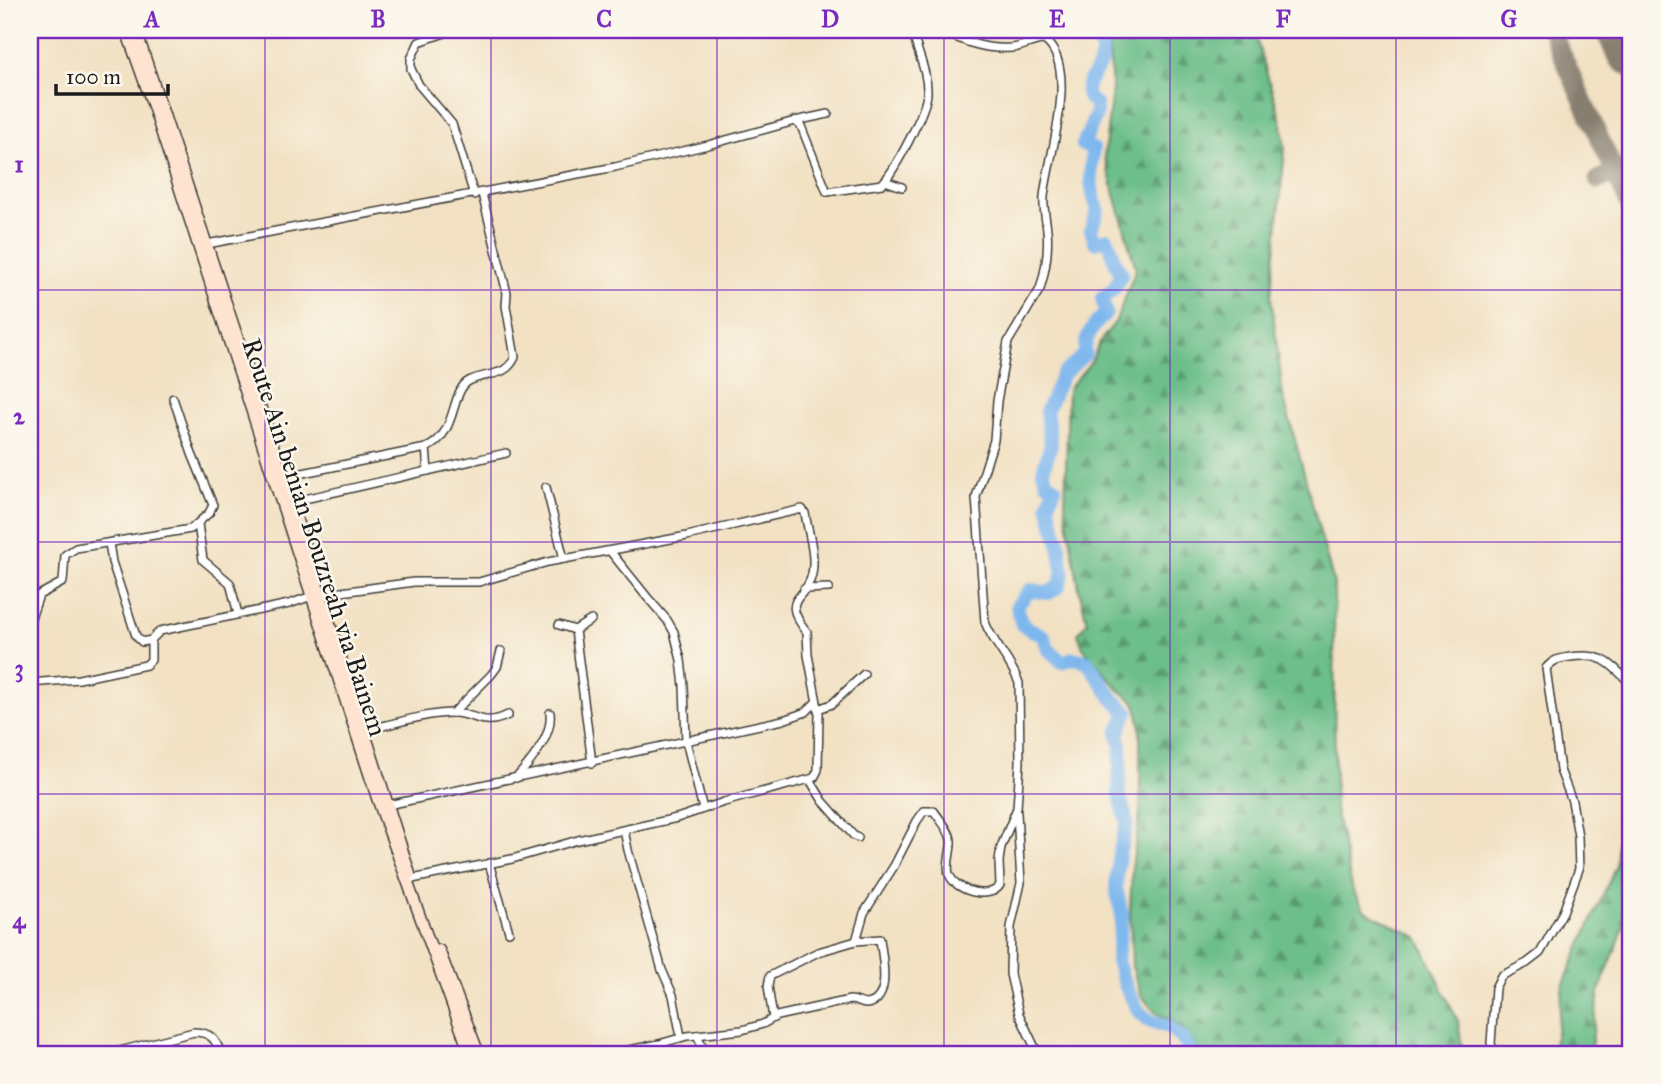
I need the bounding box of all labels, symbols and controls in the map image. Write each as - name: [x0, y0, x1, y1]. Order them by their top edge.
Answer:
- text: A: [142, 5, 160, 33]
- text: B: [370, 5, 386, 33]
- text: C: [596, 5, 612, 33]
- text: D: [821, 5, 839, 33]
- text: E: [1049, 5, 1066, 33]
- text: F: [1275, 5, 1291, 33]
- text: G: [1501, 5, 1518, 33]
- scale bar: [56, 52, 168, 96]
- text: 100 m: [66, 64, 121, 90]
- text: 1: [14, 150, 24, 178]
- street label: Route Ain benian Bouzreah via Bainem: [235, 334, 395, 740]
- text: 2: [13, 402, 25, 430]
- text: 3: [14, 654, 24, 683]
- text: 4: [13, 906, 27, 934]

